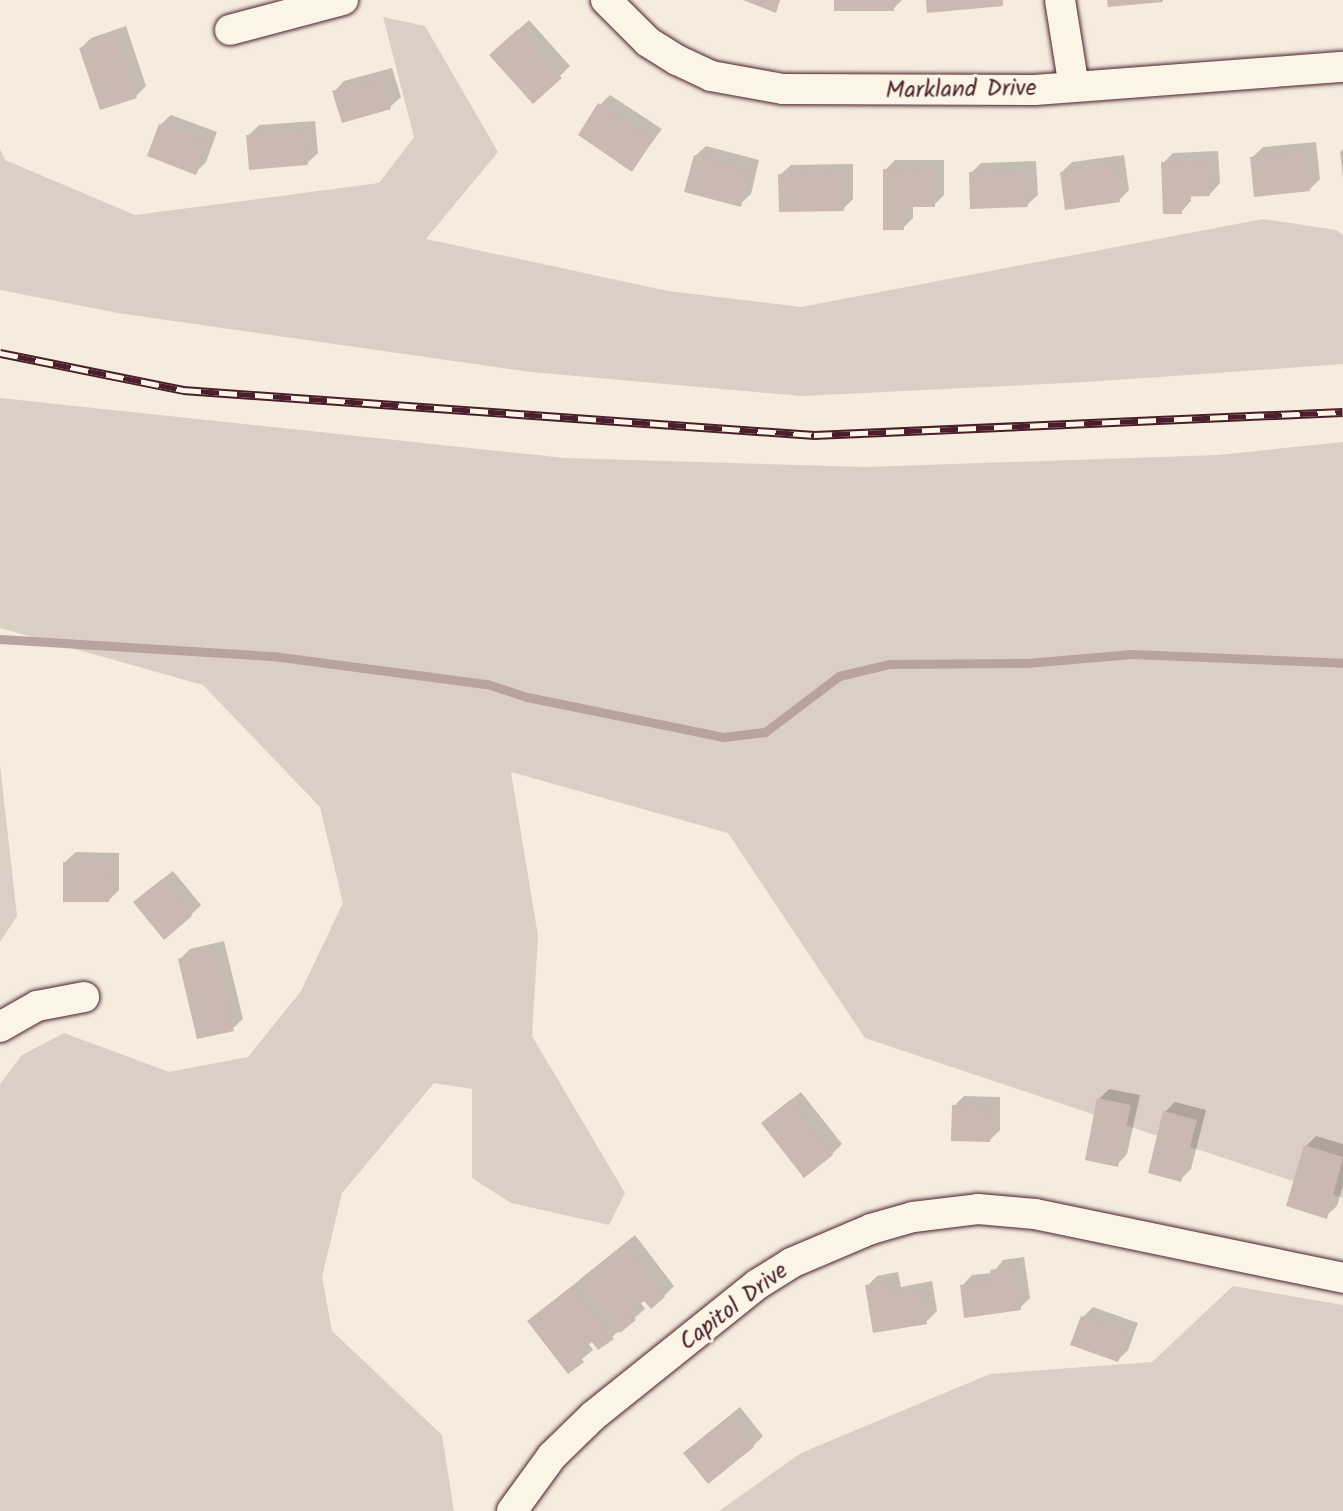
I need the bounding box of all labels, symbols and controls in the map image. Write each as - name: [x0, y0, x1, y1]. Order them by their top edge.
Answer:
- street label: Markland Drive: [885, 74, 1037, 106]
- street label: Capitol Drive: [674, 1257, 794, 1357]

